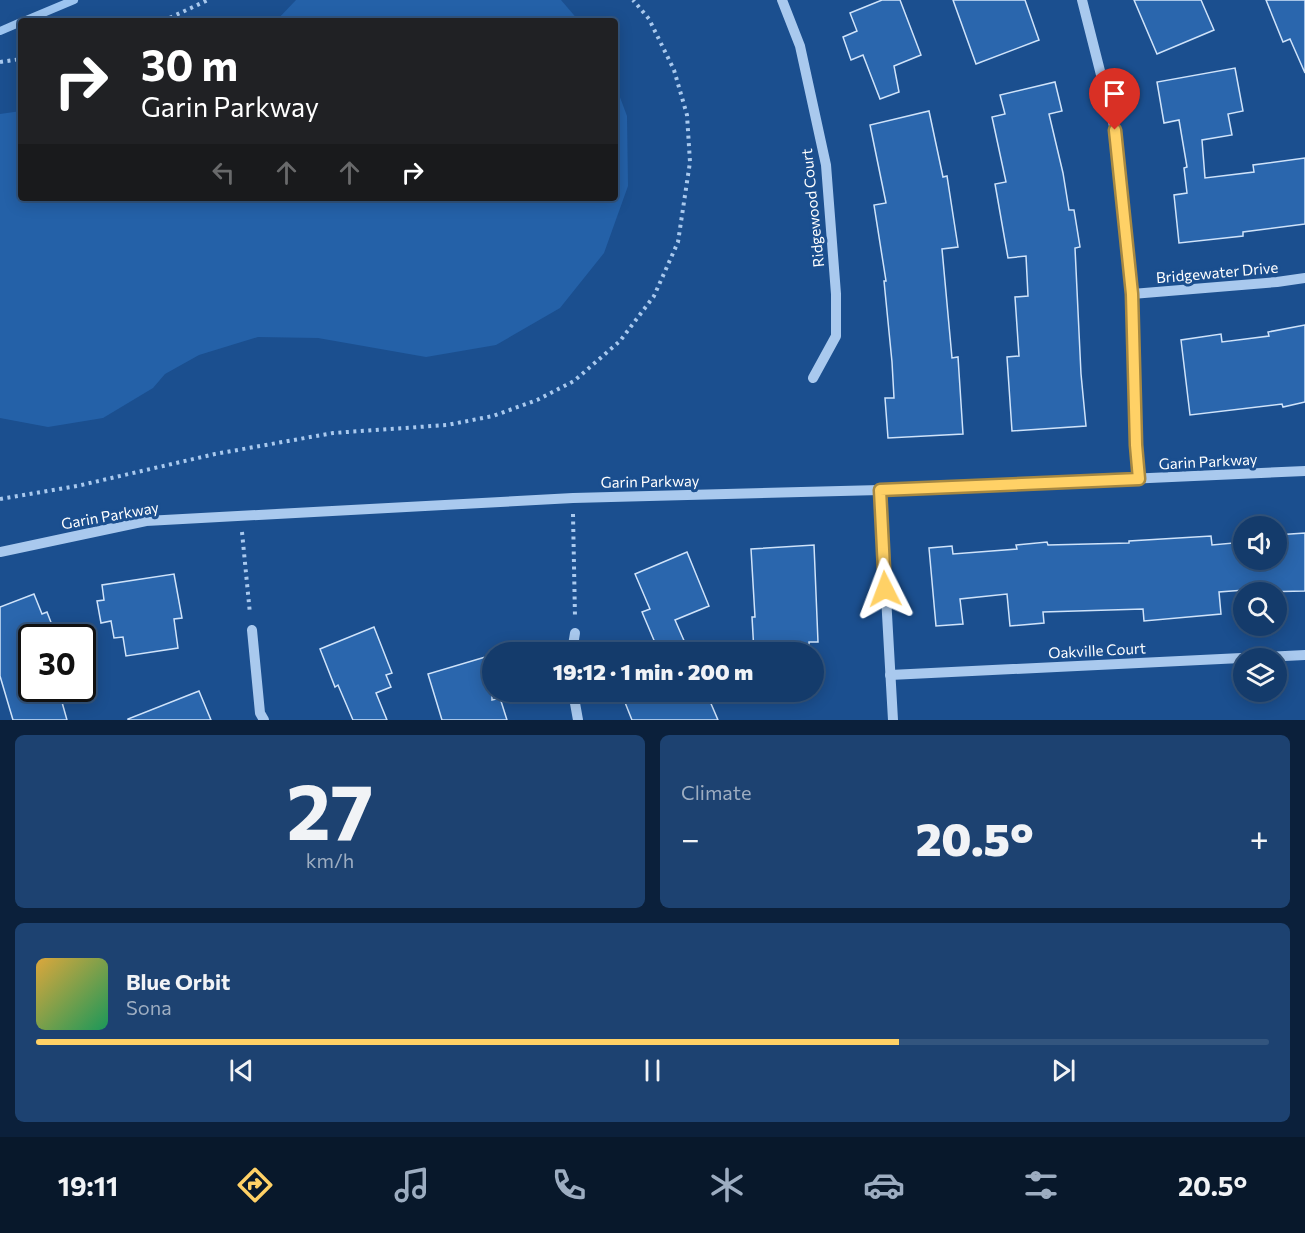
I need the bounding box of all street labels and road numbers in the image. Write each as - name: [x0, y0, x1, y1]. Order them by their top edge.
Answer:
- street label: Ridgewood Court: [797, 148, 827, 268]
- street label: Bridgewater Drive: [1155, 258, 1279, 286]
- street label: Garin Parkway: [1158, 449, 1258, 473]
- street label: Garin Parkway: [600, 471, 700, 491]
- street label: Garin Parkway: [60, 498, 160, 532]
- street label: Oakville Court: [1048, 638, 1146, 662]

